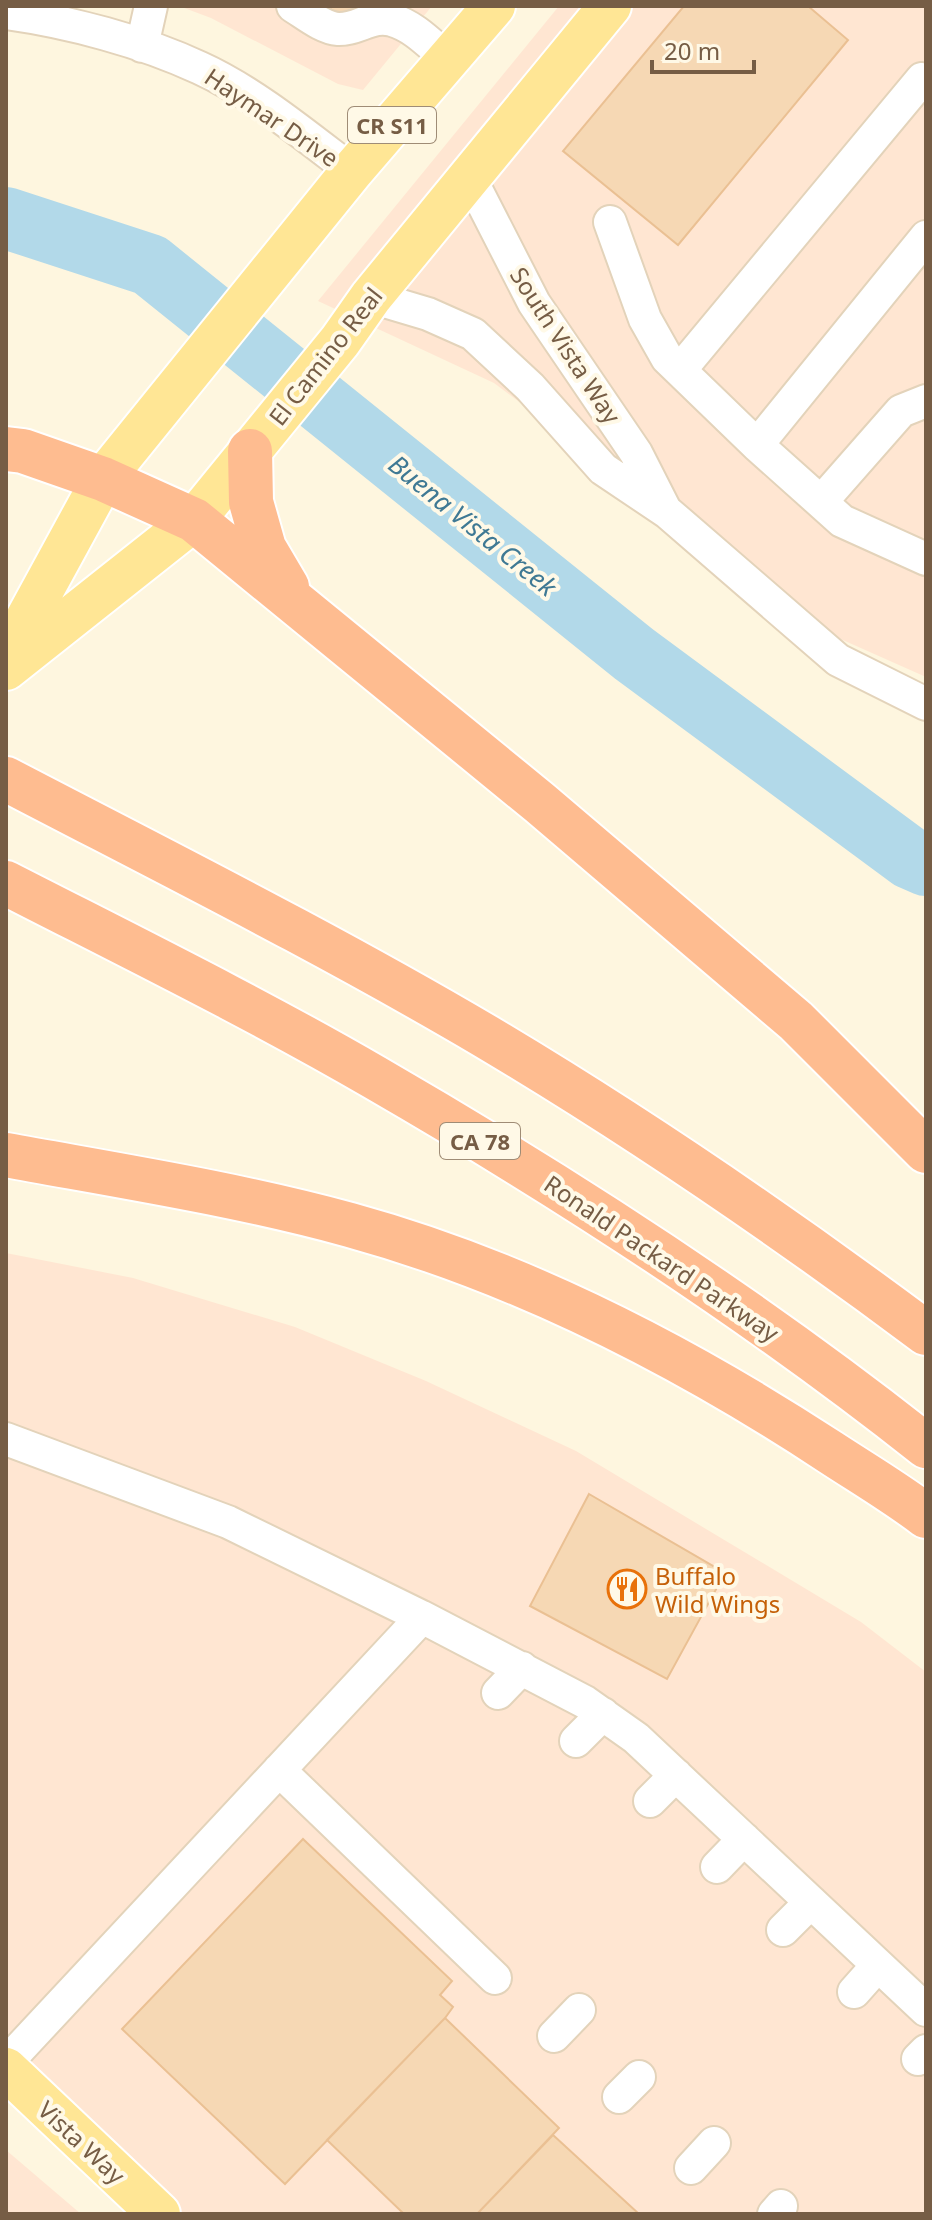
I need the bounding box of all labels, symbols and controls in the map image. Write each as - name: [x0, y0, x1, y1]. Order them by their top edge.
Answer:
- scale bar: [652, 24, 754, 74]
- text: 20 m: [664, 34, 720, 67]
- street label: Haymar Drive: [199, 60, 345, 174]
- road number: CR S11: [348, 107, 436, 143]
- street label: South Vista Way: [503, 260, 629, 430]
- street label: El Camino Real: [261, 280, 389, 432]
- water label: Buena Vista Creek: [381, 446, 565, 605]
- road number: CA 78: [440, 1123, 520, 1159]
- street label: Ronald Packard Parkway: [538, 1167, 786, 1349]
- place label: Buffalo Wild Wings: [655, 1559, 780, 1620]
- restaurant icon: Buffalo Wild Wings: [606, 1568, 648, 1610]
- street label: Vista Way: [31, 2093, 133, 2191]

